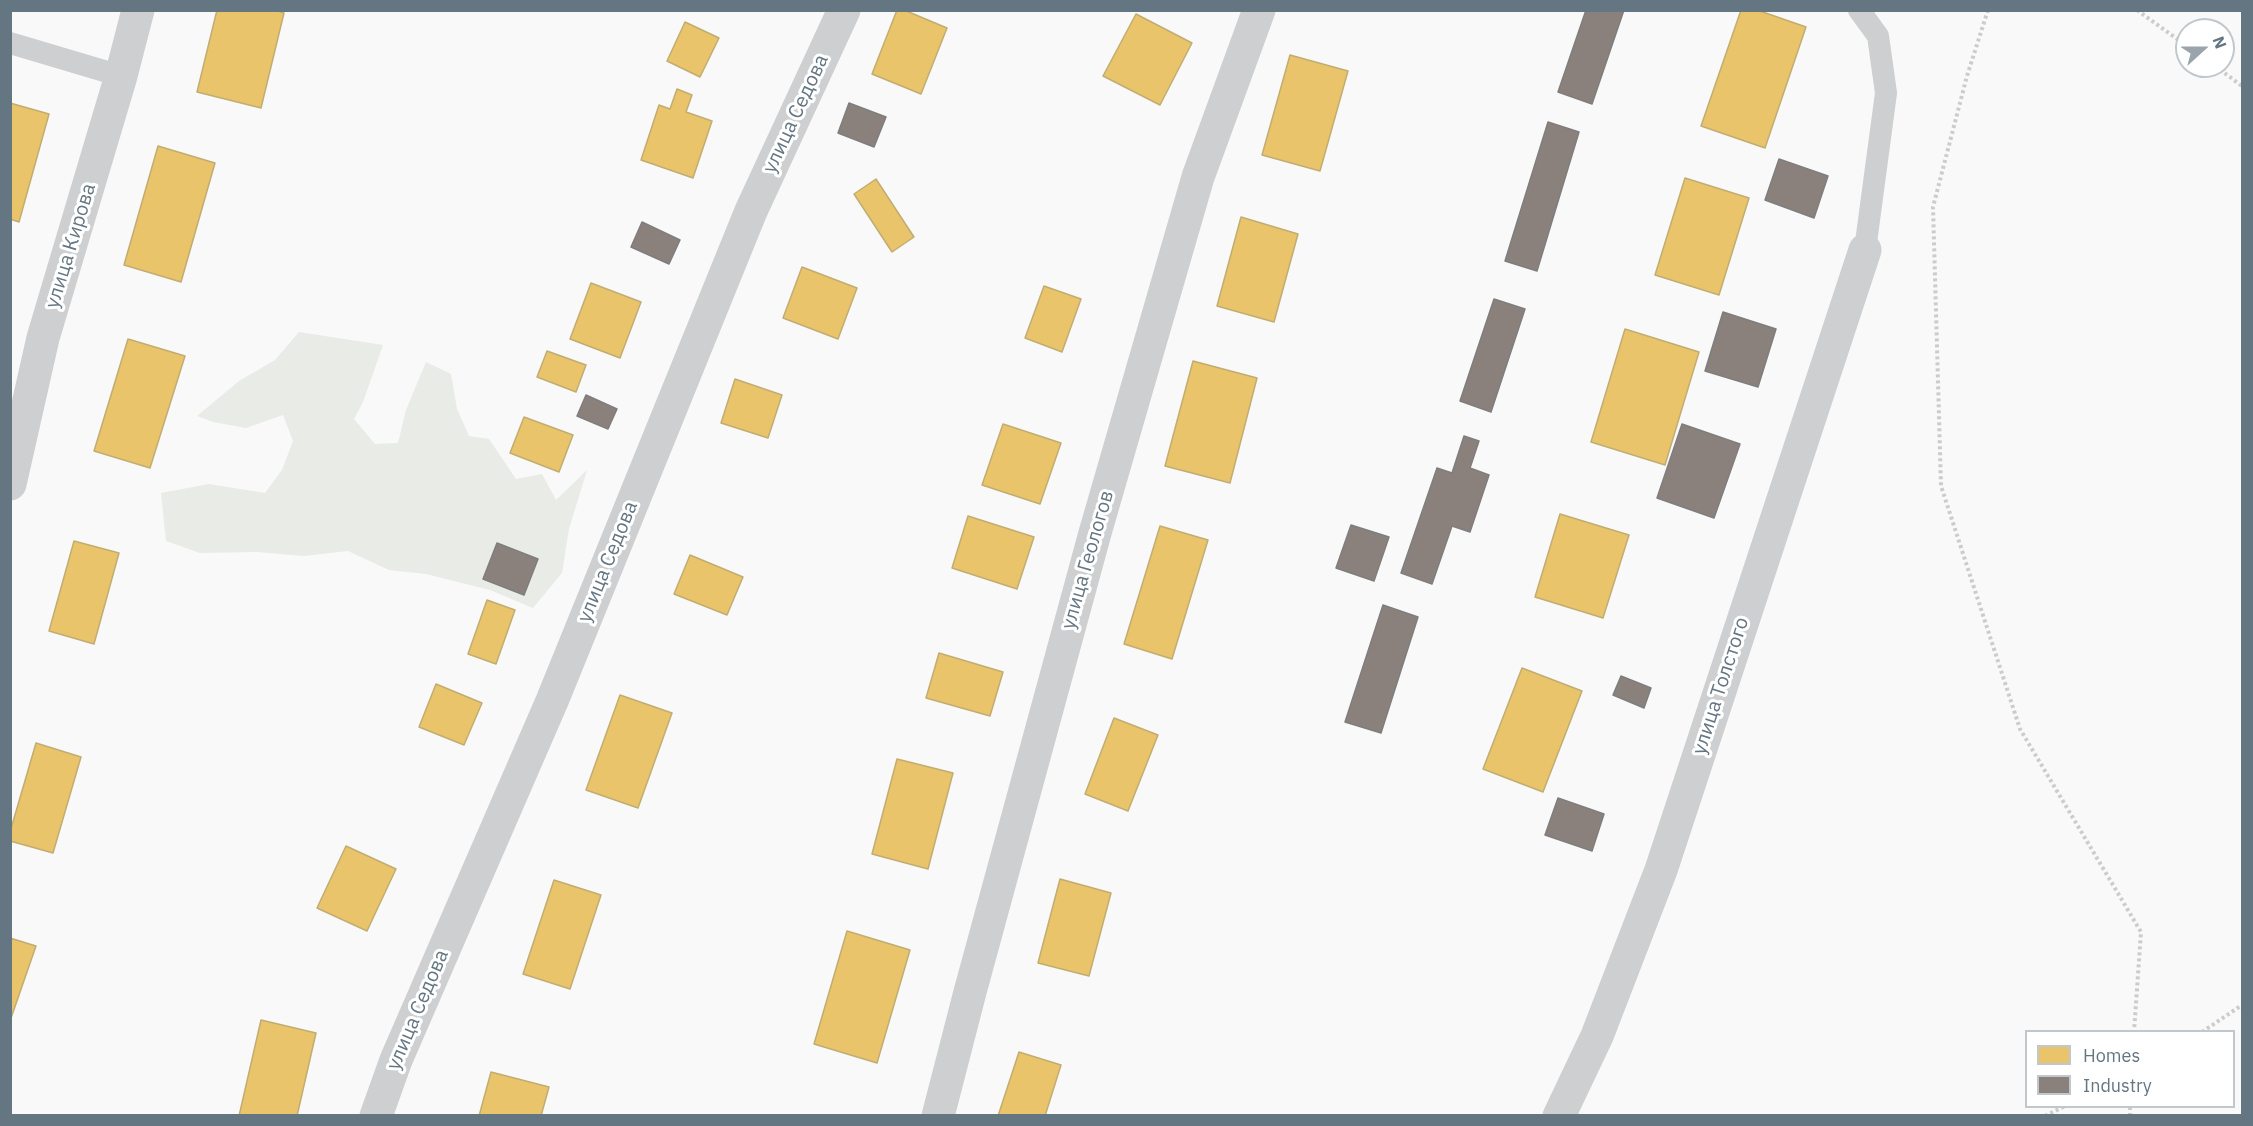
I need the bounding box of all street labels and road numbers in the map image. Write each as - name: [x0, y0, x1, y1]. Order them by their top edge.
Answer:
- street label: улица Седова: [758, 51, 834, 177]
- street label: улица Кирова: [41, 181, 101, 311]
- street label: улица Геологов: [1057, 488, 1119, 632]
- street label: улица Седова: [573, 498, 643, 626]
- street label: улица Толстого: [1688, 614, 1754, 758]
- street label: улица Седова: [382, 946, 454, 1074]

